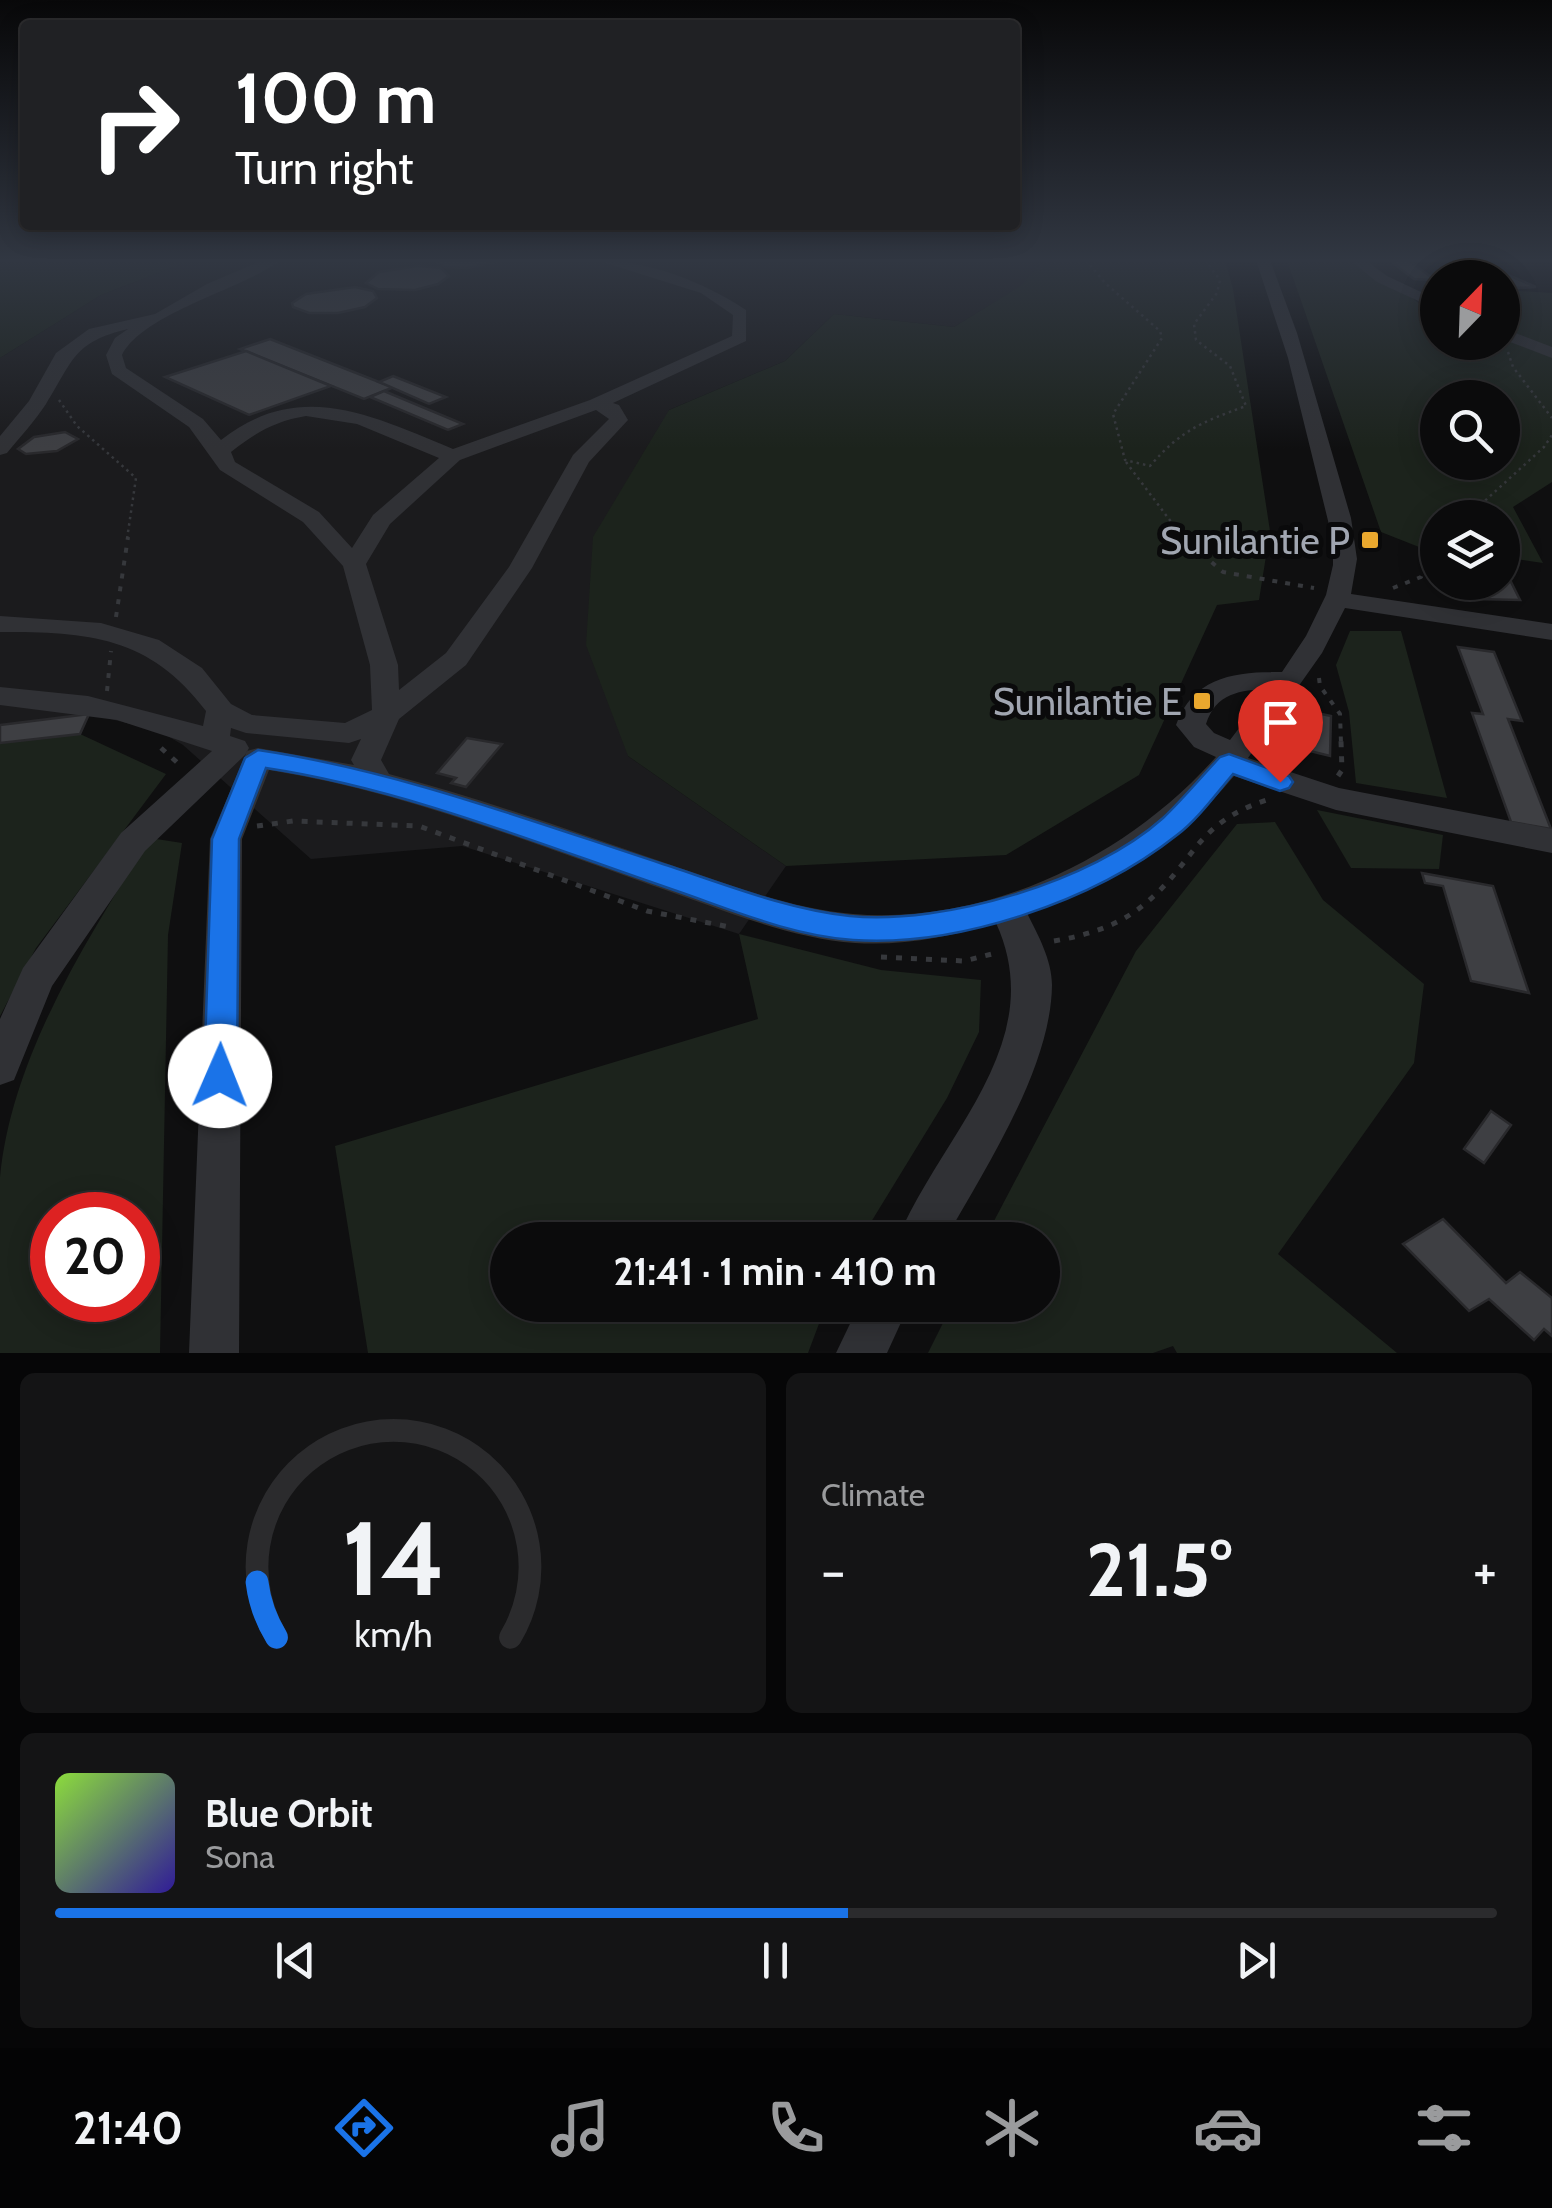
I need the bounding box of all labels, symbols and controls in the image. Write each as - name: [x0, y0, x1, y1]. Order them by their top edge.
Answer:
- text: 100 m: [235, 55, 436, 141]
- icon: right: [70, 60, 200, 190]
- text: Turn right: [235, 141, 414, 195]
- north arrow: [1420, 260, 1520, 360]
- map controls: [1420, 260, 1520, 600]
- button: search: [1420, 380, 1520, 480]
- button: layers: [1420, 500, 1520, 600]
- place label: Sunilantie P: [1160, 517, 1350, 564]
- marker: Sunilantie P: [1359, 529, 1381, 551]
- place label: Sunilantie E: [993, 678, 1182, 725]
- pin: [1238, 680, 1323, 783]
- marker: Sunilantie E: [1191, 690, 1213, 712]
- icon: arrive: [1253, 695, 1308, 750]
- position arrow: [168, 1024, 272, 1128]
- speed limit sign: 20: [30, 1192, 160, 1322]
- text: 21:41 · 1 min · 410 m: [613, 1248, 937, 1295]
- text: Climate: [821, 1475, 925, 1514]
- text: 14: [342, 1495, 444, 1621]
- text: 21.5°: [1086, 1524, 1232, 1615]
- text: −: [821, 1537, 845, 1604]
- text: +: [1473, 1537, 1497, 1604]
- text: km/h: [354, 1613, 432, 1656]
- text: Blue Orbit: [205, 1790, 373, 1837]
- text: Sona: [205, 1837, 275, 1876]
- icon: previous: [268, 1933, 323, 1988]
- icon: pause: [748, 1933, 803, 1988]
- icon: next: [1229, 1933, 1284, 1988]
- icon: directions: [329, 2093, 399, 2163]
- icon: music: [545, 2093, 615, 2163]
- icon: phone: [761, 2093, 831, 2163]
- icon: climate: [977, 2093, 1047, 2163]
- icon: car: [1193, 2093, 1263, 2163]
- icon: filters: [1409, 2093, 1479, 2163]
- text: 21:40: [73, 2101, 183, 2155]

